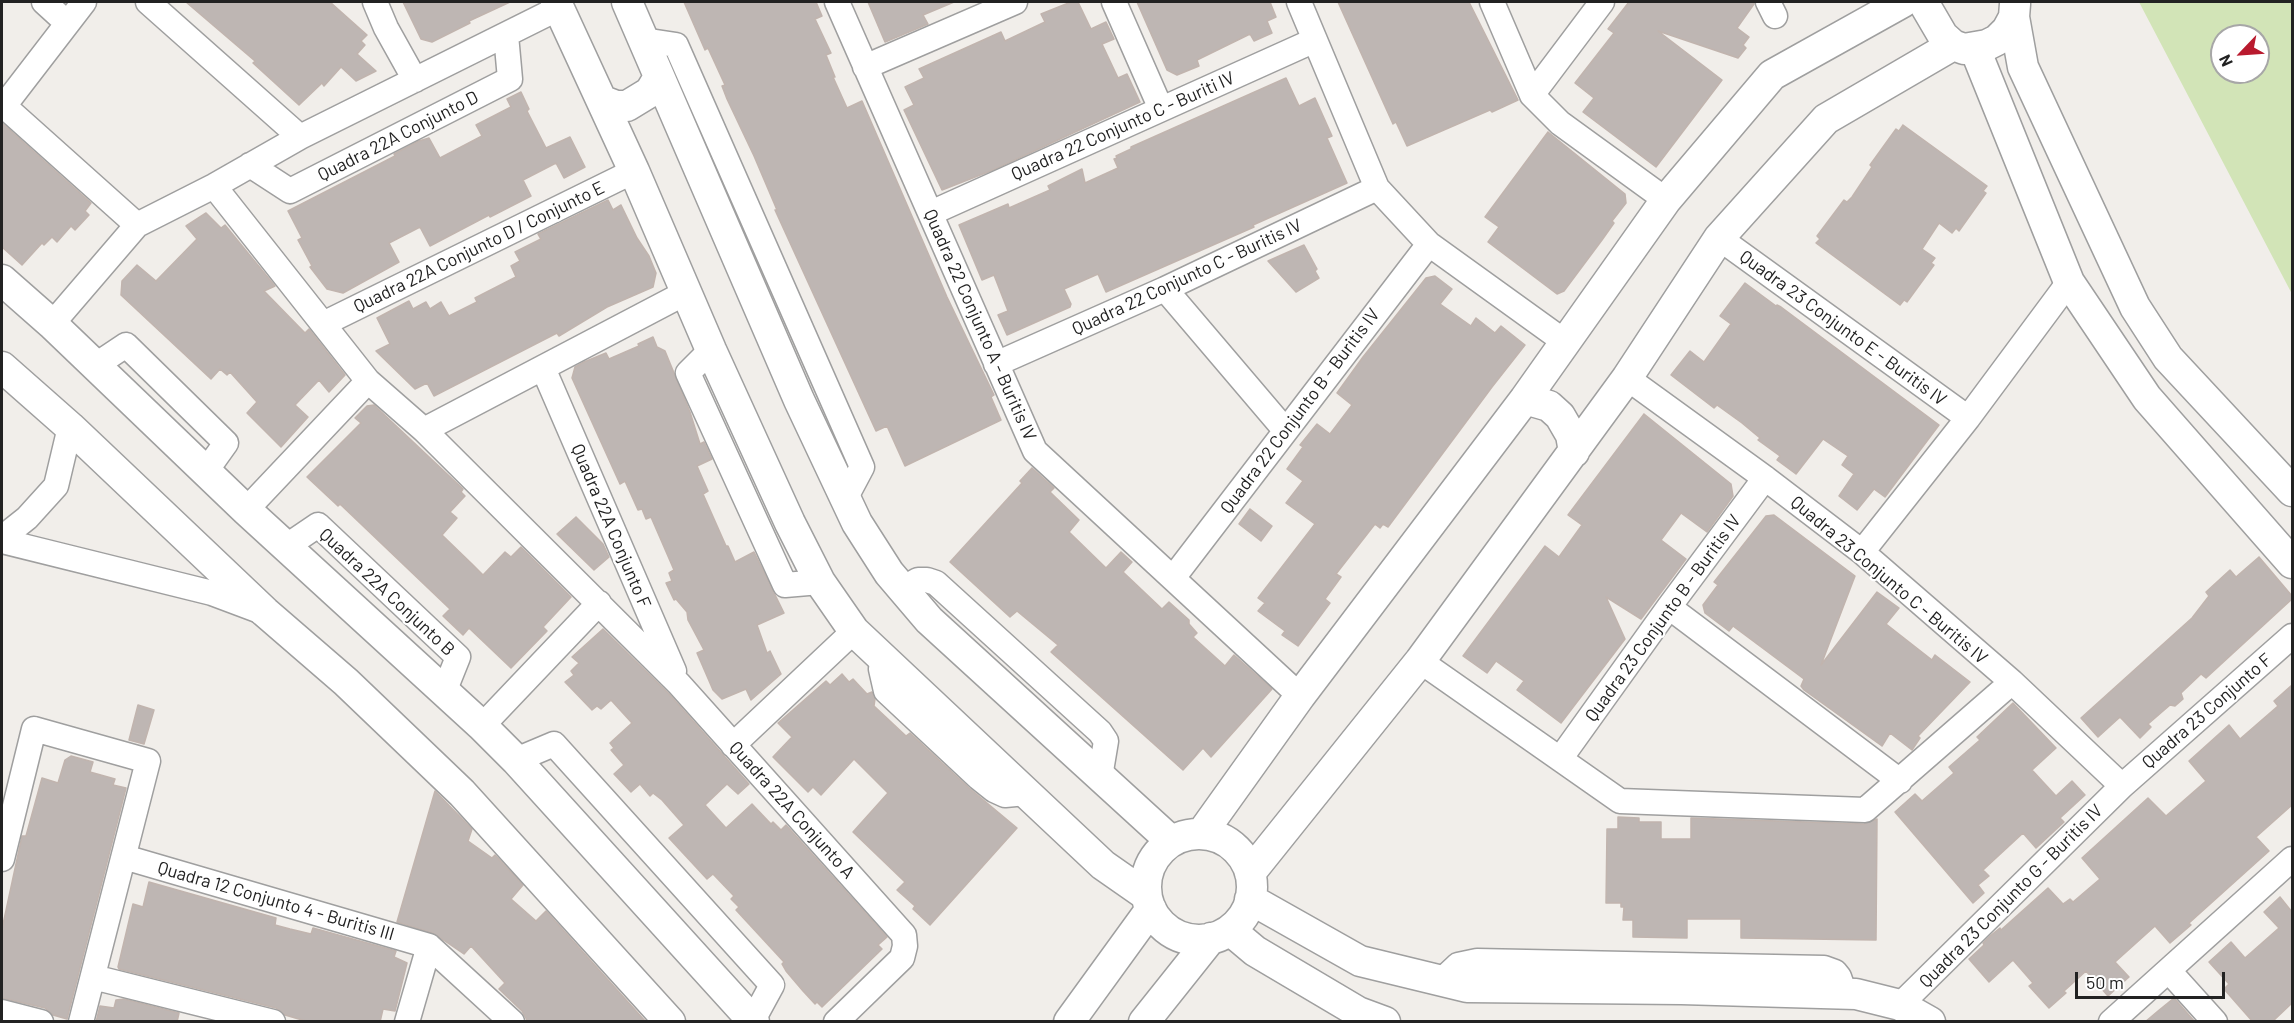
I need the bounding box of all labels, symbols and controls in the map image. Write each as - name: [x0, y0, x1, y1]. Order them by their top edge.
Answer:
- north arrow: [2210, 24, 2270, 84]
- text: N: [2214, 52, 2236, 70]
- street label: Quadra 22 Conjunto C - Buriti IV: [1008, 67, 1238, 185]
- street label: Quadra 22A Conjunto D: [314, 86, 482, 186]
- street label: Quadra 22A Conjunto D / Conjunto E: [350, 177, 608, 317]
- street label: Quadra 22 Conjunto A - Buritis IV: [919, 206, 1041, 444]
- street label: Quadra 22 Conjunto C - Buritis IV: [1069, 214, 1305, 340]
- street label: Quadra 23 Conjunto E - Buritis IV: [1735, 246, 1951, 410]
- street label: Quadra 22 Conjunto B - Buritis IV: [1216, 304, 1384, 518]
- street label: Quadra 22A Conjunto F: [567, 441, 655, 611]
- street label: Quadra 23 Conjunto C - Buritis IV: [1786, 491, 1992, 669]
- street label: Quadra 23 Conjunto B - Buritis IV: [1581, 510, 1745, 726]
- street label: Quadra 22A Conjunto B: [315, 524, 459, 660]
- street label: Quadra 23 Conjunto F: [2138, 649, 2276, 773]
- street label: Quadra 22A Conjunto A: [725, 737, 859, 883]
- street label: Quadra 23 Conjunto G - Buritis IV: [1915, 800, 2107, 992]
- street label: Quadra 12 Conjunto 4 - Buritis III: [155, 857, 397, 945]
- scale bar: [2078, 960, 2228, 998]
- text: 50 m: [2086, 971, 2124, 993]

